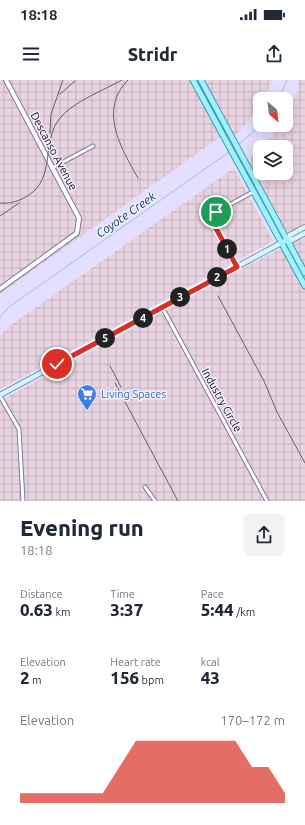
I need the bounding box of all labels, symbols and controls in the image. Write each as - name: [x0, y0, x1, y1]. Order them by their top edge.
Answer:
- text: 18:18: [20, 6, 58, 23]
- icon: menu: [20, 43, 42, 65]
- icon: share: [263, 43, 285, 65]
- text: Stridr: [128, 44, 177, 64]
- north arrow: [253, 92, 293, 132]
- map controls: [253, 92, 293, 180]
- street label: Descanso Avenue: [28, 110, 80, 192]
- button: layers: [253, 140, 293, 180]
- water label: Coyote Creek: [94, 189, 159, 240]
- pin: [199, 195, 233, 229]
- icon: arrive: [205, 201, 227, 223]
- pin: 1: [217, 239, 237, 259]
- text: 1: [224, 243, 230, 255]
- pin: 2: [207, 267, 227, 287]
- text: 2: [214, 271, 220, 283]
- pin: 3: [170, 287, 190, 307]
- text: 3: [177, 291, 183, 303]
- pin: 4: [133, 308, 153, 328]
- text: 4: [140, 312, 146, 324]
- pin: 5: [95, 328, 115, 348]
- text: 5: [102, 332, 108, 344]
- pin: [40, 347, 74, 381]
- icon: check: [46, 353, 68, 375]
- street label: Industry Circle: [200, 366, 244, 434]
- supermarket icon: Living Spaces: [76, 383, 98, 411]
- place label: Living Spaces: [101, 388, 166, 400]
- button: share: [243, 514, 285, 556]
- text: Evening run: [20, 515, 144, 540]
- text: 18:18: [20, 543, 53, 557]
- text: Distance: [20, 588, 63, 600]
- text: Time: [110, 588, 135, 600]
- text: Pace: [201, 588, 224, 600]
- text: 0.63: [20, 600, 53, 619]
- text: 3:37: [110, 600, 143, 619]
- text: 5:44: [201, 600, 234, 619]
- text: km: [53, 606, 71, 618]
- text: /km: [234, 606, 255, 618]
- text: Elevation: [20, 656, 66, 668]
- text: Heart rate: [110, 656, 161, 668]
- text: kcal: [201, 656, 220, 668]
- text: 2: [20, 668, 30, 687]
- text: 156: [110, 668, 139, 687]
- text: 43: [201, 668, 220, 687]
- text: m: [30, 674, 42, 686]
- text: bpm: [139, 674, 164, 686]
- text: Elevation: [20, 713, 74, 727]
- text: 170–172 m: [220, 713, 285, 727]

